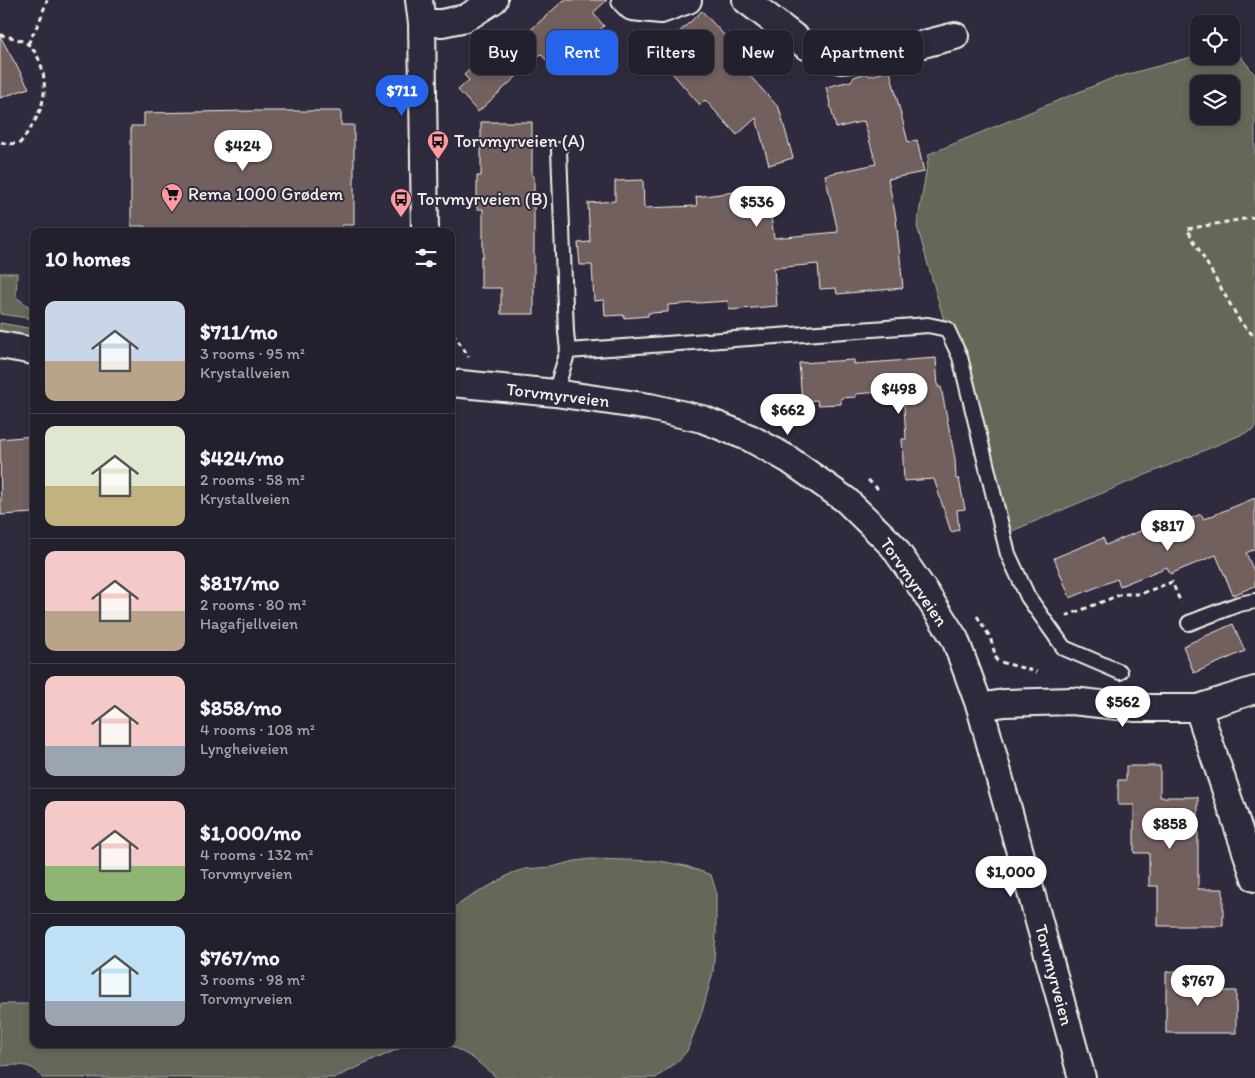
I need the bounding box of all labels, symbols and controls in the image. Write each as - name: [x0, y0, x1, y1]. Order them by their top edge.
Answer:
- map controls: [1190, 15, 1240, 125]
- button: locate: [1190, 15, 1240, 65]
- chip: Buy: [470, 30, 536, 75]
- chip: Rent: [546, 30, 618, 75]
- chip: Filters: [628, 30, 714, 75]
- chip: New: [724, 30, 793, 75]
- chip: Apartment: [803, 30, 923, 75]
- pin: $711: [372, 74, 432, 117]
- button: layers: [1190, 75, 1240, 125]
- text: $711: [387, 81, 417, 100]
- bus stop icon: Torvmyrveien (A): [426, 129, 450, 160]
- pin: $424: [213, 130, 273, 172]
- place label: Torvmyrveien (A): [454, 130, 585, 152]
- text: $424: [225, 136, 261, 155]
- supermarket icon: Rema 1000 Grødem: [160, 182, 184, 213]
- place label: Rema 1000 Grødem: [188, 183, 343, 205]
- pin: $536: [727, 186, 787, 228]
- bus stop icon: Torvmyrveien (B): [389, 187, 413, 218]
- place label: Torvmyrveien (B): [417, 188, 548, 210]
- text: $536: [740, 192, 774, 211]
- icon: filters: [412, 244, 440, 272]
- text: 10 homes: [45, 246, 131, 271]
- text: $711/mo: [200, 319, 278, 344]
- icon: home: [85, 321, 145, 381]
- text: 3 rooms · 95 m²: [200, 344, 305, 363]
- text: Krystallveien: [200, 363, 290, 382]
- pin: $498: [869, 372, 929, 415]
- street label: Torvmyrveien: [505, 378, 611, 412]
- text: $498: [882, 379, 916, 398]
- pin: $662: [758, 394, 818, 436]
- text: $662: [771, 400, 805, 419]
- text: $424/mo: [200, 445, 284, 470]
- icon: home: [85, 446, 145, 506]
- text: 2 rooms · 58 m²: [200, 470, 305, 489]
- text: Krystallveien: [200, 489, 290, 508]
- pin: $817: [1138, 510, 1198, 552]
- text: $817: [1152, 516, 1184, 535]
- street label: Torvmyrveien: [875, 533, 953, 631]
- text: $817/mo: [200, 570, 279, 595]
- icon: home: [85, 571, 145, 631]
- text: 2 rooms · 80 m²: [200, 595, 306, 614]
- text: Hagafjellveien: [200, 614, 298, 633]
- pin: $562: [1093, 686, 1153, 728]
- text: $562: [1106, 692, 1140, 711]
- text: $858/mo: [200, 695, 282, 720]
- icon: home: [85, 696, 145, 756]
- text: 4 rooms · 108 m²: [200, 720, 315, 739]
- text: Lyngheiveien: [200, 739, 288, 758]
- pin: $858: [1140, 808, 1200, 850]
- text: $858: [1153, 814, 1187, 833]
- text: $1,000/mo: [200, 820, 301, 845]
- icon: home: [85, 821, 145, 881]
- text: 4 rooms · 132 m²: [200, 845, 314, 864]
- pin: $1,000: [970, 856, 1052, 898]
- text: $1,000: [987, 862, 1035, 881]
- text: Torvmyrveien: [200, 864, 292, 883]
- street label: Torvmyrveien: [1030, 922, 1078, 1028]
- text: $767/mo: [200, 945, 280, 970]
- icon: home: [85, 946, 145, 1006]
- pin: $767: [1168, 964, 1228, 1007]
- text: 3 rooms · 98 m²: [200, 970, 305, 989]
- text: $767: [1182, 971, 1214, 990]
- text: Torvmyrveien: [200, 989, 292, 1008]

